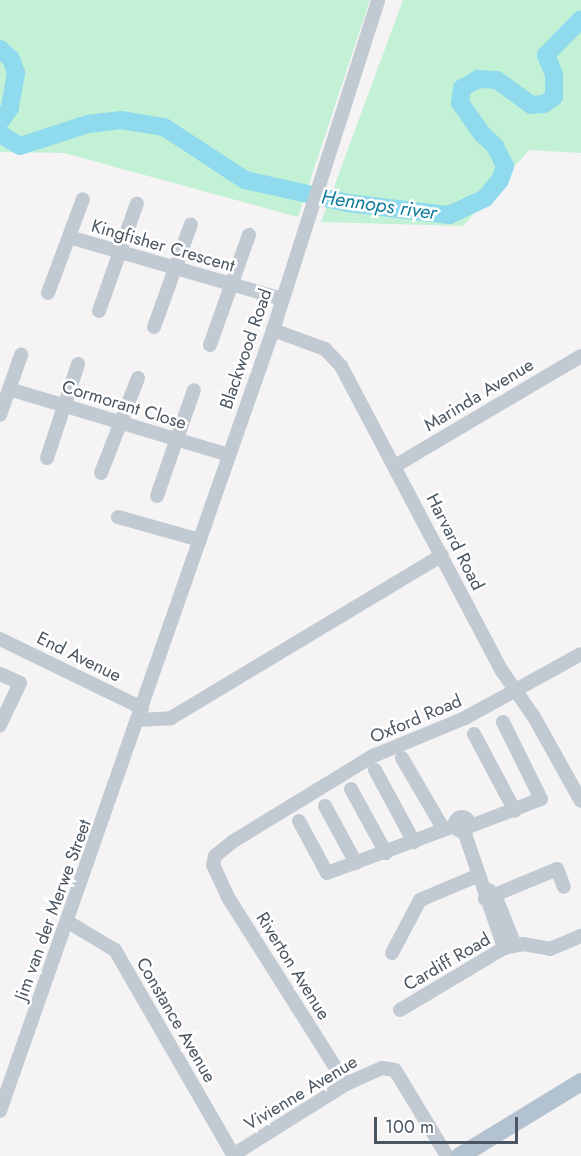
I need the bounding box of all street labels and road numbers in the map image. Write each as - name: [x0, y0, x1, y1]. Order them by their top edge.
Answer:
- street label: Kingfisher Crescent: [89, 215, 237, 277]
- street label: Blackwood Road: [215, 286, 277, 412]
- street label: Marinda Avenue: [420, 354, 538, 436]
- street label: Cormorant Close: [59, 376, 189, 434]
- street label: Harvard Road: [421, 490, 489, 594]
- street label: End Avenue: [33, 627, 125, 687]
- street label: Oxford Road: [367, 690, 465, 748]
- street label: Jim van der Merwe Street: [10, 817, 96, 1003]
- street label: Riverton Avenue: [251, 908, 335, 1024]
- street label: Cardiff Road: [400, 928, 494, 996]
- street label: Constance Avenue: [131, 954, 221, 1086]
- street label: Vivienne Avenue: [241, 1051, 361, 1135]

